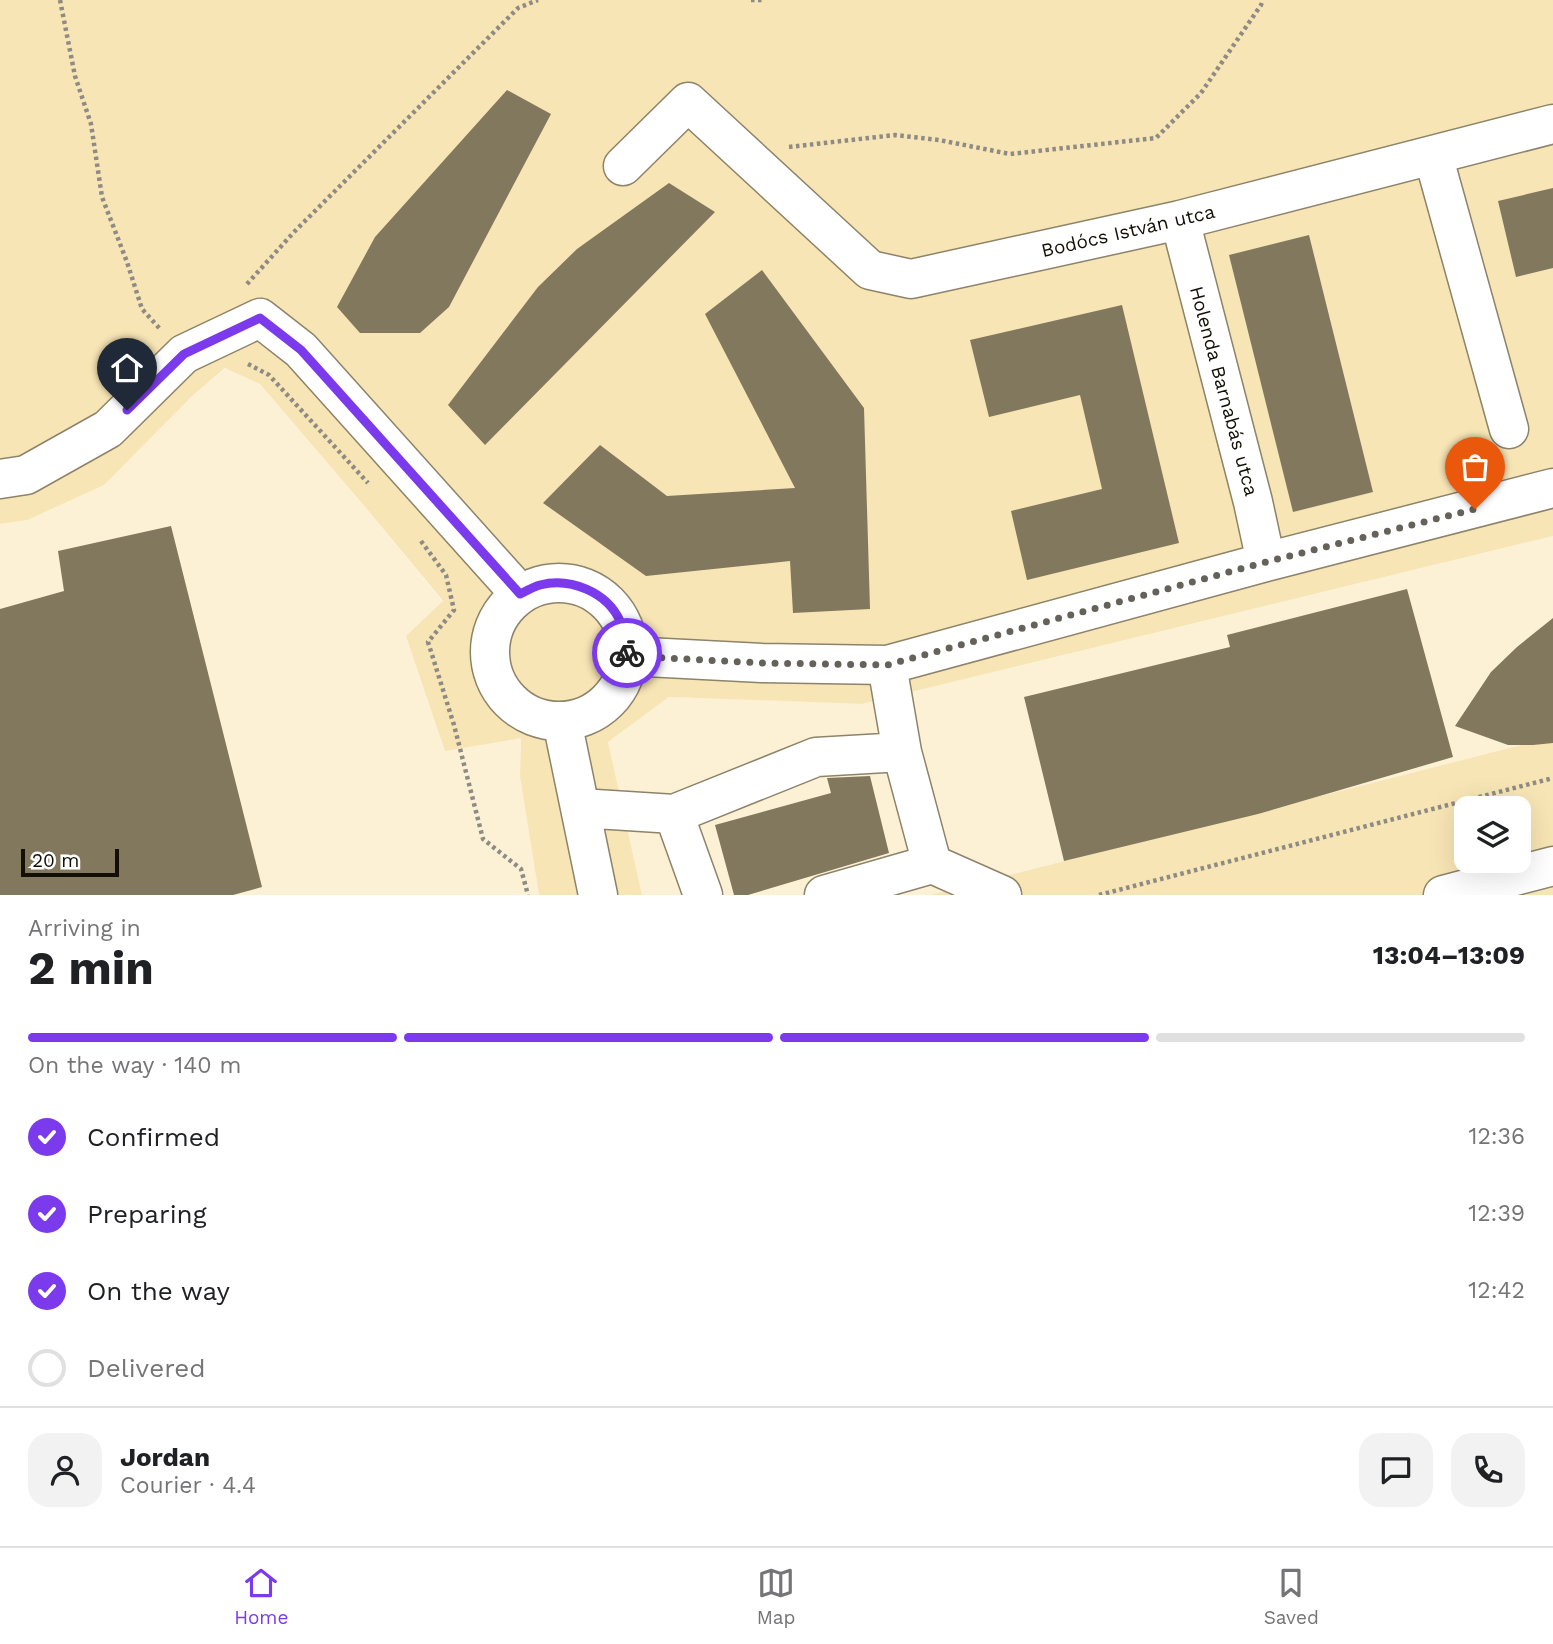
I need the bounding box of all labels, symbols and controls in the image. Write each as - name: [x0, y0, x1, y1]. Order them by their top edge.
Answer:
- street label: Bodócs István utca: [1039, 200, 1217, 262]
- street label: Holenda Barnabás utca: [1185, 284, 1263, 499]
- pin: [97, 338, 157, 410]
- icon: home: [108, 349, 146, 387]
- pin: [1445, 437, 1505, 509]
- icon: bag: [1456, 448, 1494, 486]
- courier: [592, 618, 662, 688]
- icon: bike: [608, 634, 646, 672]
- map controls: [1454, 796, 1531, 873]
- button: layers: [1454, 796, 1531, 873]
- scale bar: [21, 846, 119, 878]
- text: 20 m: [32, 849, 79, 872]
- text: Arriving in: [28, 915, 141, 942]
- text: 13:04–13:09: [1373, 940, 1525, 970]
- text: 2 min: [28, 941, 154, 995]
- text: On the way · 140 m: [28, 1052, 241, 1079]
- icon: check: [28, 1118, 66, 1156]
- text: Confirmed: [87, 1122, 220, 1152]
- text: 12:36: [1468, 1123, 1525, 1150]
- icon: check: [28, 1195, 66, 1233]
- text: Preparing: [87, 1199, 207, 1229]
- text: 12:39: [1468, 1200, 1525, 1227]
- icon: check: [28, 1272, 66, 1310]
- text: On the way: [87, 1276, 230, 1306]
- text: 12:42: [1468, 1277, 1525, 1304]
- text: Delivered: [87, 1353, 206, 1383]
- button: person: [28, 1433, 102, 1507]
- button: chat: [1359, 1433, 1433, 1507]
- button: phone: [1451, 1433, 1525, 1507]
- text: Jordan: [120, 1442, 210, 1472]
- text: Courier · 4.4: [120, 1472, 256, 1499]
- tab: Home: [234, 1564, 288, 1629]
- tab: Map: [757, 1564, 795, 1629]
- tab: Saved: [1264, 1564, 1319, 1629]

